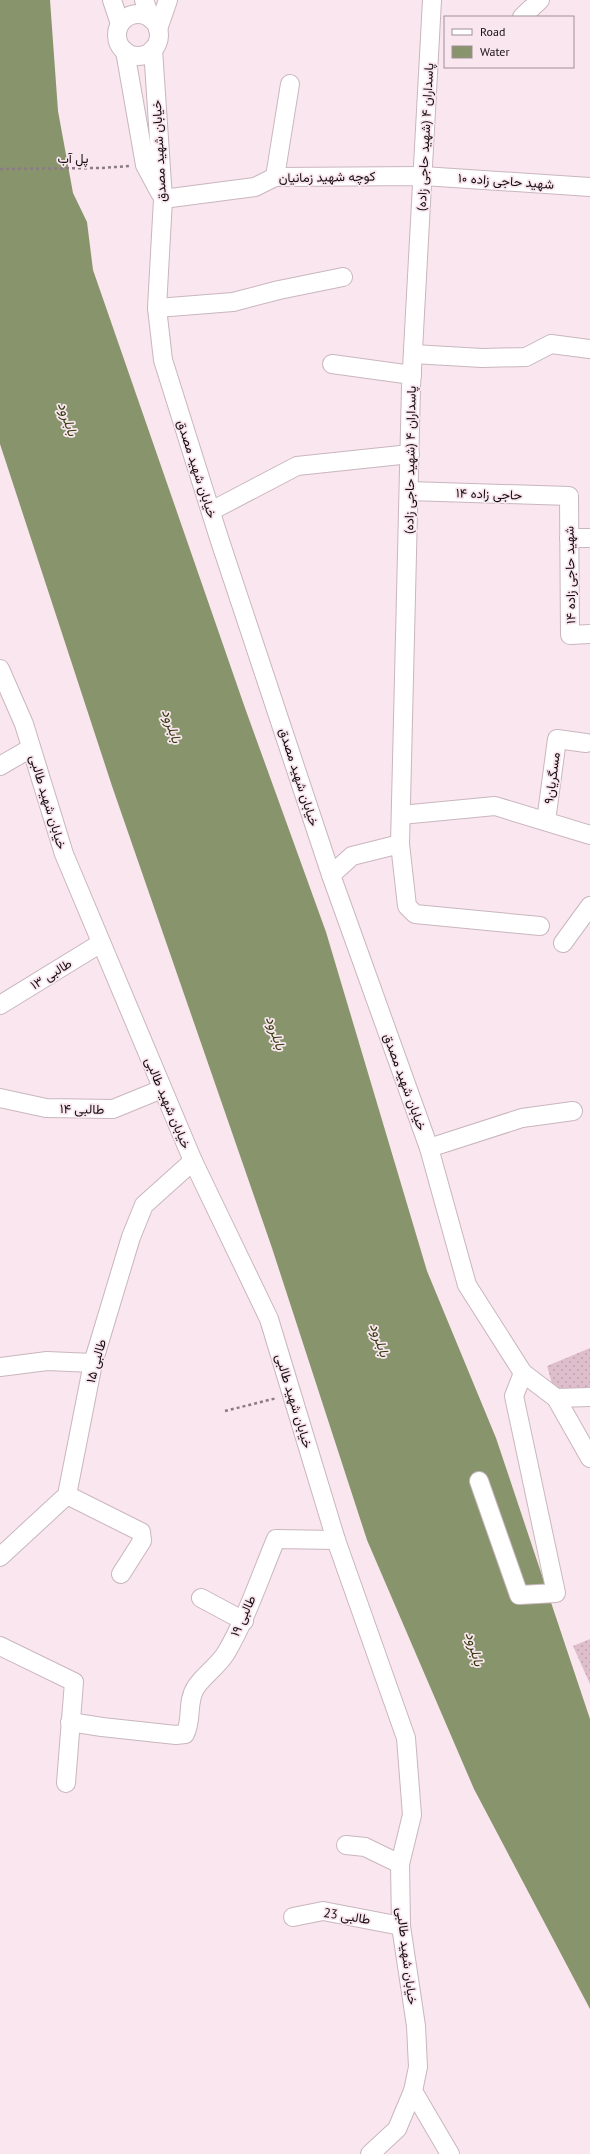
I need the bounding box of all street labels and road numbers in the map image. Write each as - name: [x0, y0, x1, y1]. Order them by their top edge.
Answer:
- street label: پاسداران ۴ (شهید حاجی زاده): [413, 63, 438, 211]
- street label: خیابان شهید مصدق: [148, 99, 170, 202]
- street label: پل آب: [57, 150, 89, 168]
- street label: کوچه شهید زمانیان: [279, 168, 376, 187]
- street label: شهید حاجی زاده ۱۰: [457, 169, 555, 193]
- street label: پاسداران ۴ (شهید حاجی زاده): [400, 386, 421, 534]
- street label: خیابان شهید مصدق: [173, 418, 221, 520]
- street label: حاجی زاده ۱۴: [456, 484, 523, 504]
- street label: شهید حاجی زاده ۱۴: [561, 526, 579, 624]
- street label: خیابان شهید مصدق: [275, 726, 323, 828]
- street label: مسگریان۹: [540, 751, 564, 805]
- street label: خیابان شهید طالبی: [26, 753, 71, 852]
- street label: طالبی ۱۳: [27, 955, 75, 993]
- street label: خیابان شهید مصدق: [380, 1031, 431, 1133]
- street label: خیابان شهید طالبی: [141, 1055, 195, 1152]
- street label: طالبی ۱۴: [60, 1100, 104, 1118]
- street label: طالبی ۱۵: [82, 1337, 110, 1385]
- street label: خیابان شهید طالبی: [272, 1352, 317, 1451]
- street label: طالبی ۱۹: [226, 1593, 260, 1639]
- street label: طالبی 23: [322, 1904, 372, 1928]
- street label: خیابان شهید طالبی: [393, 1906, 421, 2006]

